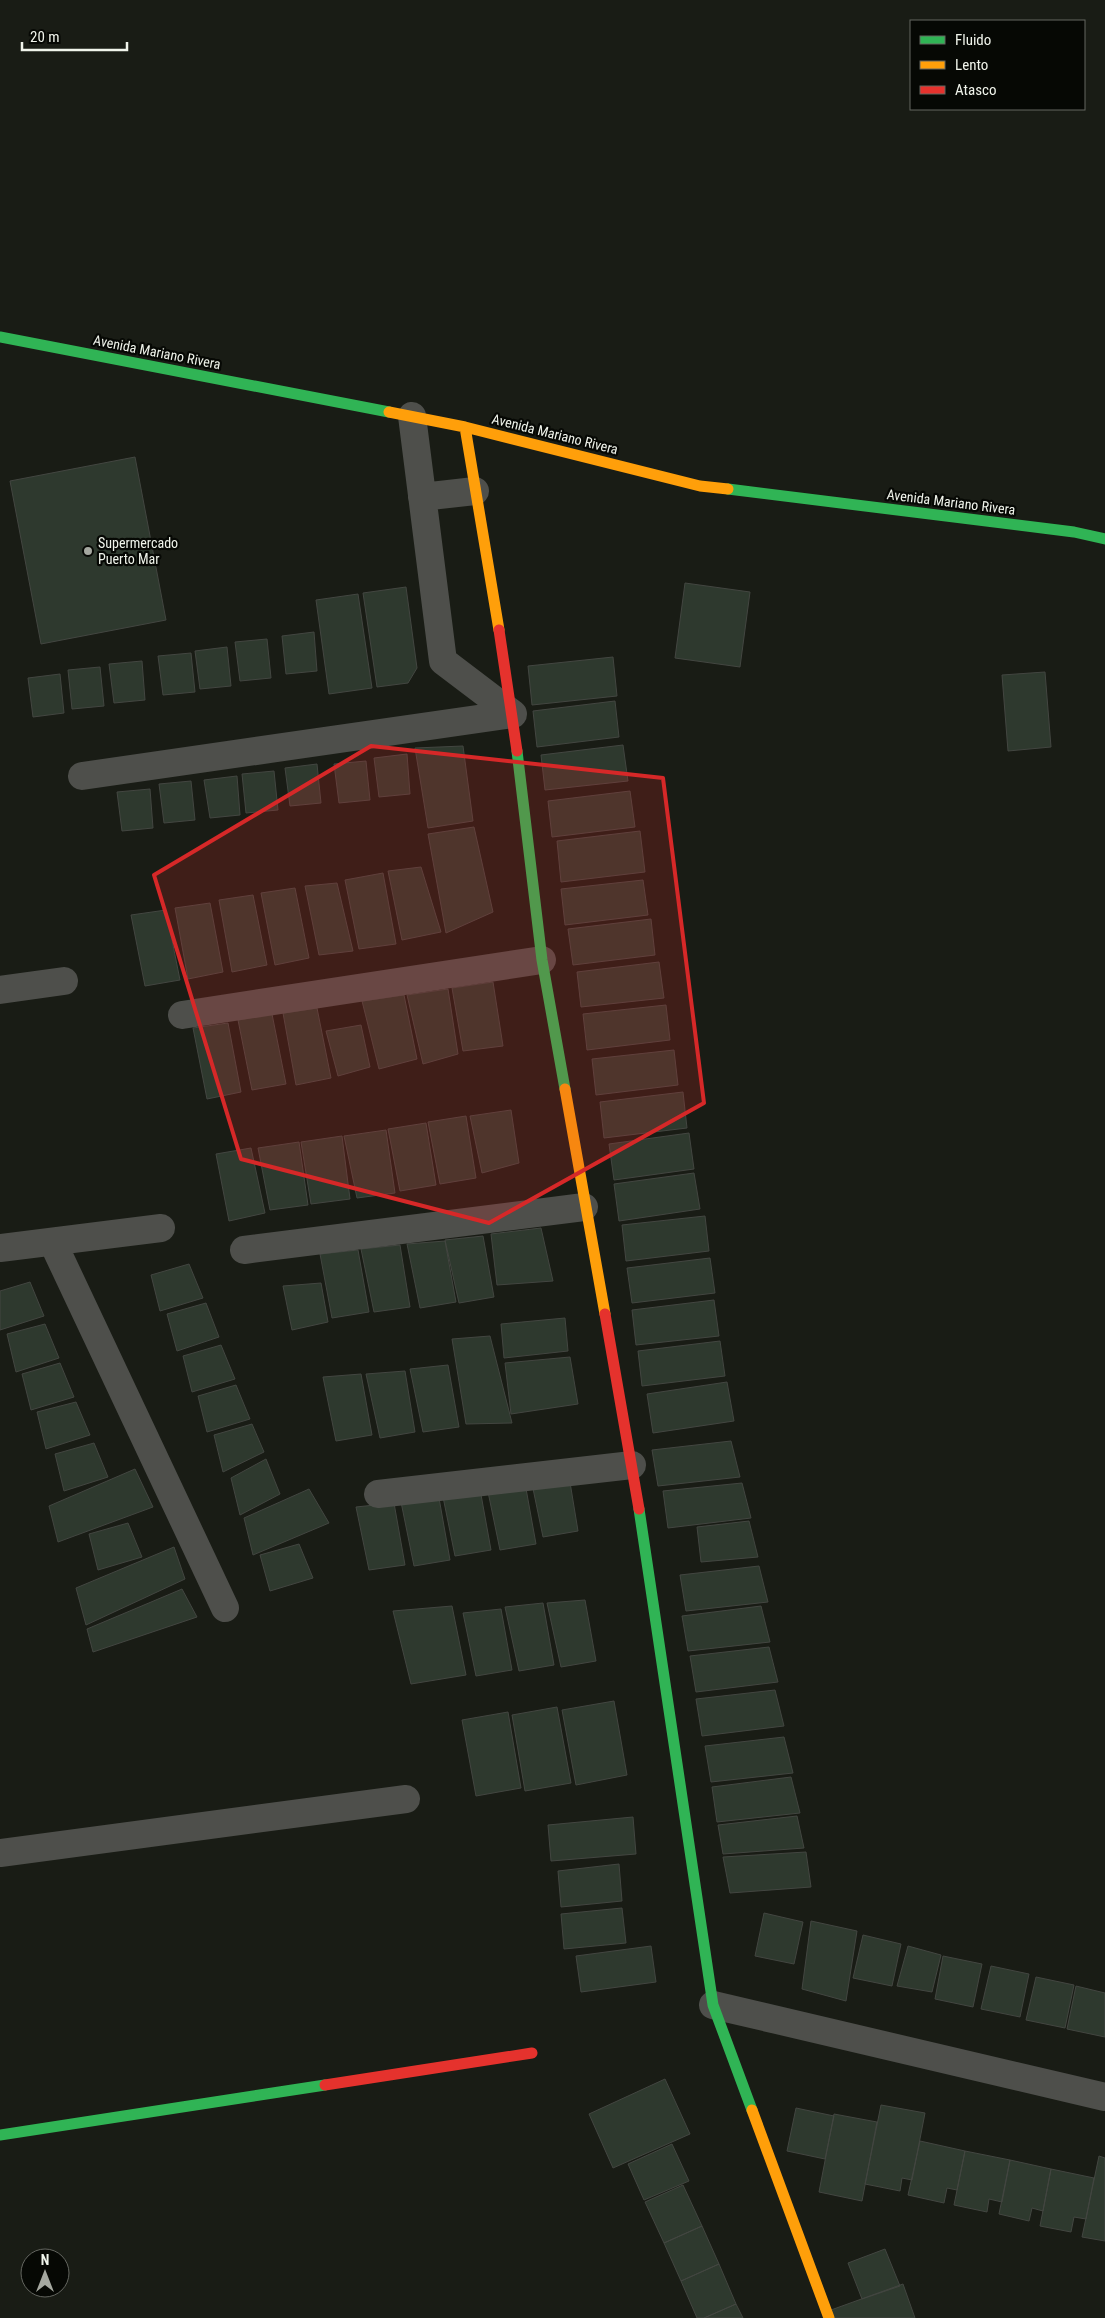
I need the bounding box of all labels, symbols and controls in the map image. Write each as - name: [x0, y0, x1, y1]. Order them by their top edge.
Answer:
- scale bar: [22, 20, 128, 52]
- legend: [910, 20, 1085, 110]
- text: 20 m: [30, 28, 60, 46]
- text: Fluido: [955, 31, 991, 49]
- text: Lento: [955, 56, 988, 74]
- text: Atasco: [955, 81, 996, 99]
- street label: Avenida Mariano Rivera: [92, 332, 222, 372]
- street label: Avenida Mariano Rivera: [490, 411, 620, 457]
- street label: Avenida Mariano Rivera: [886, 486, 1016, 518]
- place label: Supermercado Puerto Mar: [98, 535, 178, 567]
- marker: Supermercado Puerto Mar: [82, 545, 94, 557]
- north arrow: [20, 2248, 70, 2298]
- text: N: [41, 2252, 49, 2268]

